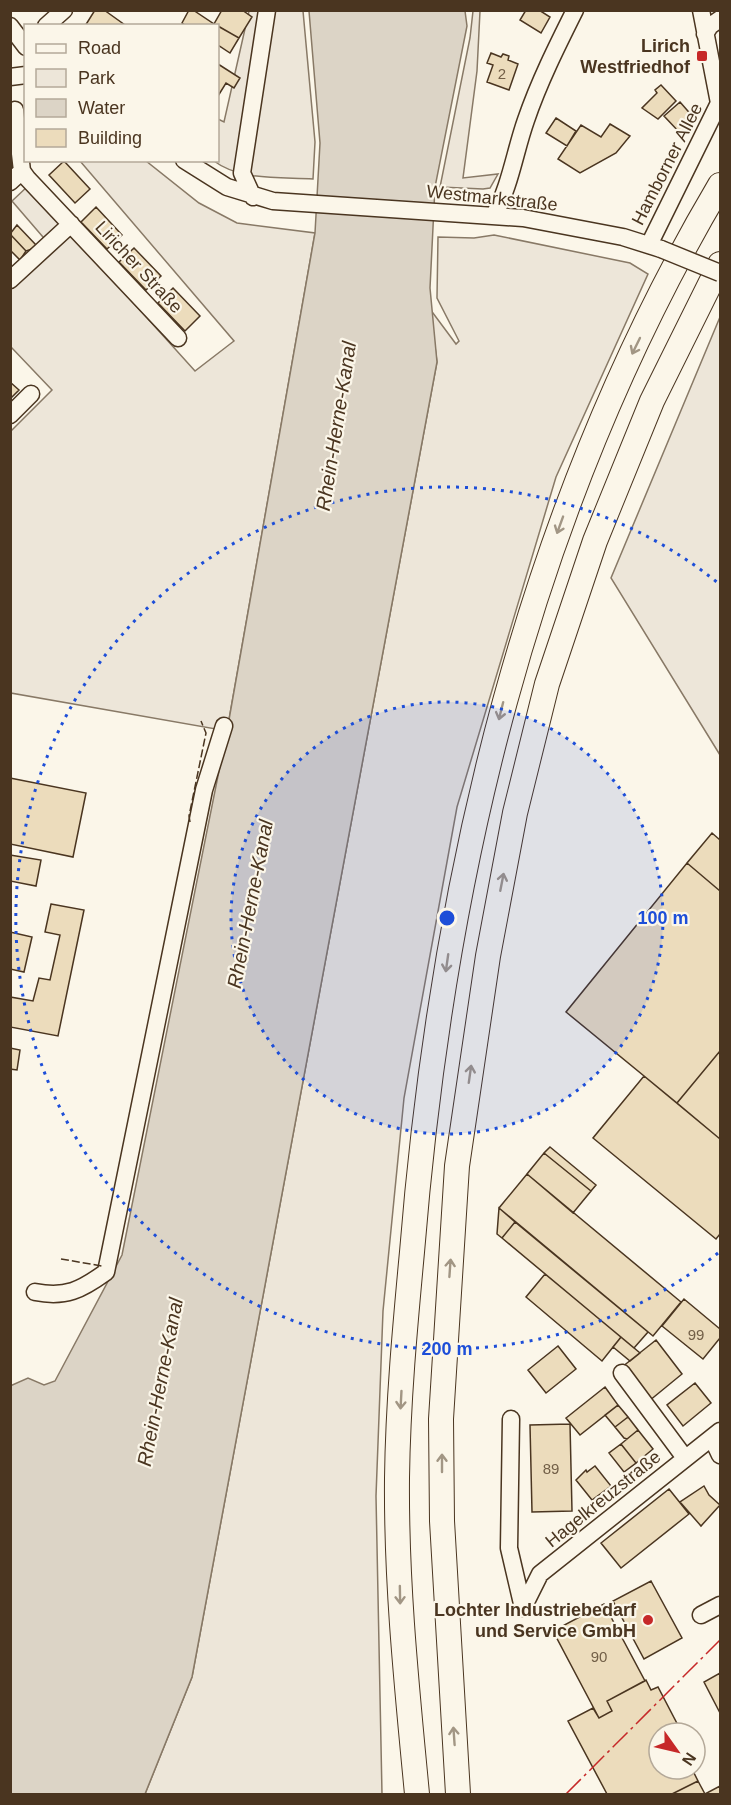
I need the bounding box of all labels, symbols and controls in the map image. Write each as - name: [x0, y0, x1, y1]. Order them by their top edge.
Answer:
- legend: [24, 24, 219, 162]
- place label: Lirich Westfriedhof: [580, 36, 691, 77]
- text: Road: [78, 38, 121, 58]
- marker: Lirich Westfriedhof: [695, 49, 709, 63]
- house number: 2: [498, 65, 506, 82]
- text: Park: [78, 68, 116, 88]
- text: Water: [78, 98, 125, 118]
- street label: Hamborner Allee: [628, 100, 706, 228]
- text: Building: [78, 128, 142, 148]
- street label: Westmarkstraße: [425, 181, 559, 215]
- street label: Liricher Straße: [91, 217, 187, 317]
- one-way arrow: [629, 336, 641, 354]
- water label: Rhein-Herne-Kanal: [312, 339, 360, 512]
- one-way arrow: [553, 515, 564, 534]
- one-way arrow: [495, 701, 507, 720]
- water label: Rhein-Herne-Kanal: [223, 817, 277, 990]
- one-way arrow: [497, 873, 508, 892]
- centre of rings: [437, 908, 457, 928]
- text: 100 m: [637, 908, 689, 928]
- one-way arrow: [442, 953, 453, 972]
- one-way arrow: [464, 1065, 475, 1085]
- one-way arrow: [445, 1259, 456, 1279]
- water label: Rhein-Herne-Kanal: [133, 1295, 187, 1468]
- house number: 99: [688, 1326, 704, 1343]
- text: 200 m: [421, 1339, 473, 1359]
- one-way arrow: [396, 1389, 407, 1409]
- street label: Hagelkreuzstraße: [542, 1447, 664, 1551]
- one-way arrow: [436, 1453, 447, 1473]
- house number: 89: [543, 1460, 559, 1477]
- one-way arrow: [394, 1584, 406, 1604]
- place label: Lochter Industriebedarf und Service GmbH: [434, 1600, 637, 1641]
- marker: Lochter Industriebedarf und Service GmbH: [641, 1613, 655, 1627]
- house number: 90: [591, 1648, 607, 1665]
- north arrow: [647, 1721, 707, 1781]
- one-way arrow: [448, 1727, 459, 1747]
- text: N: [679, 1750, 699, 1769]

